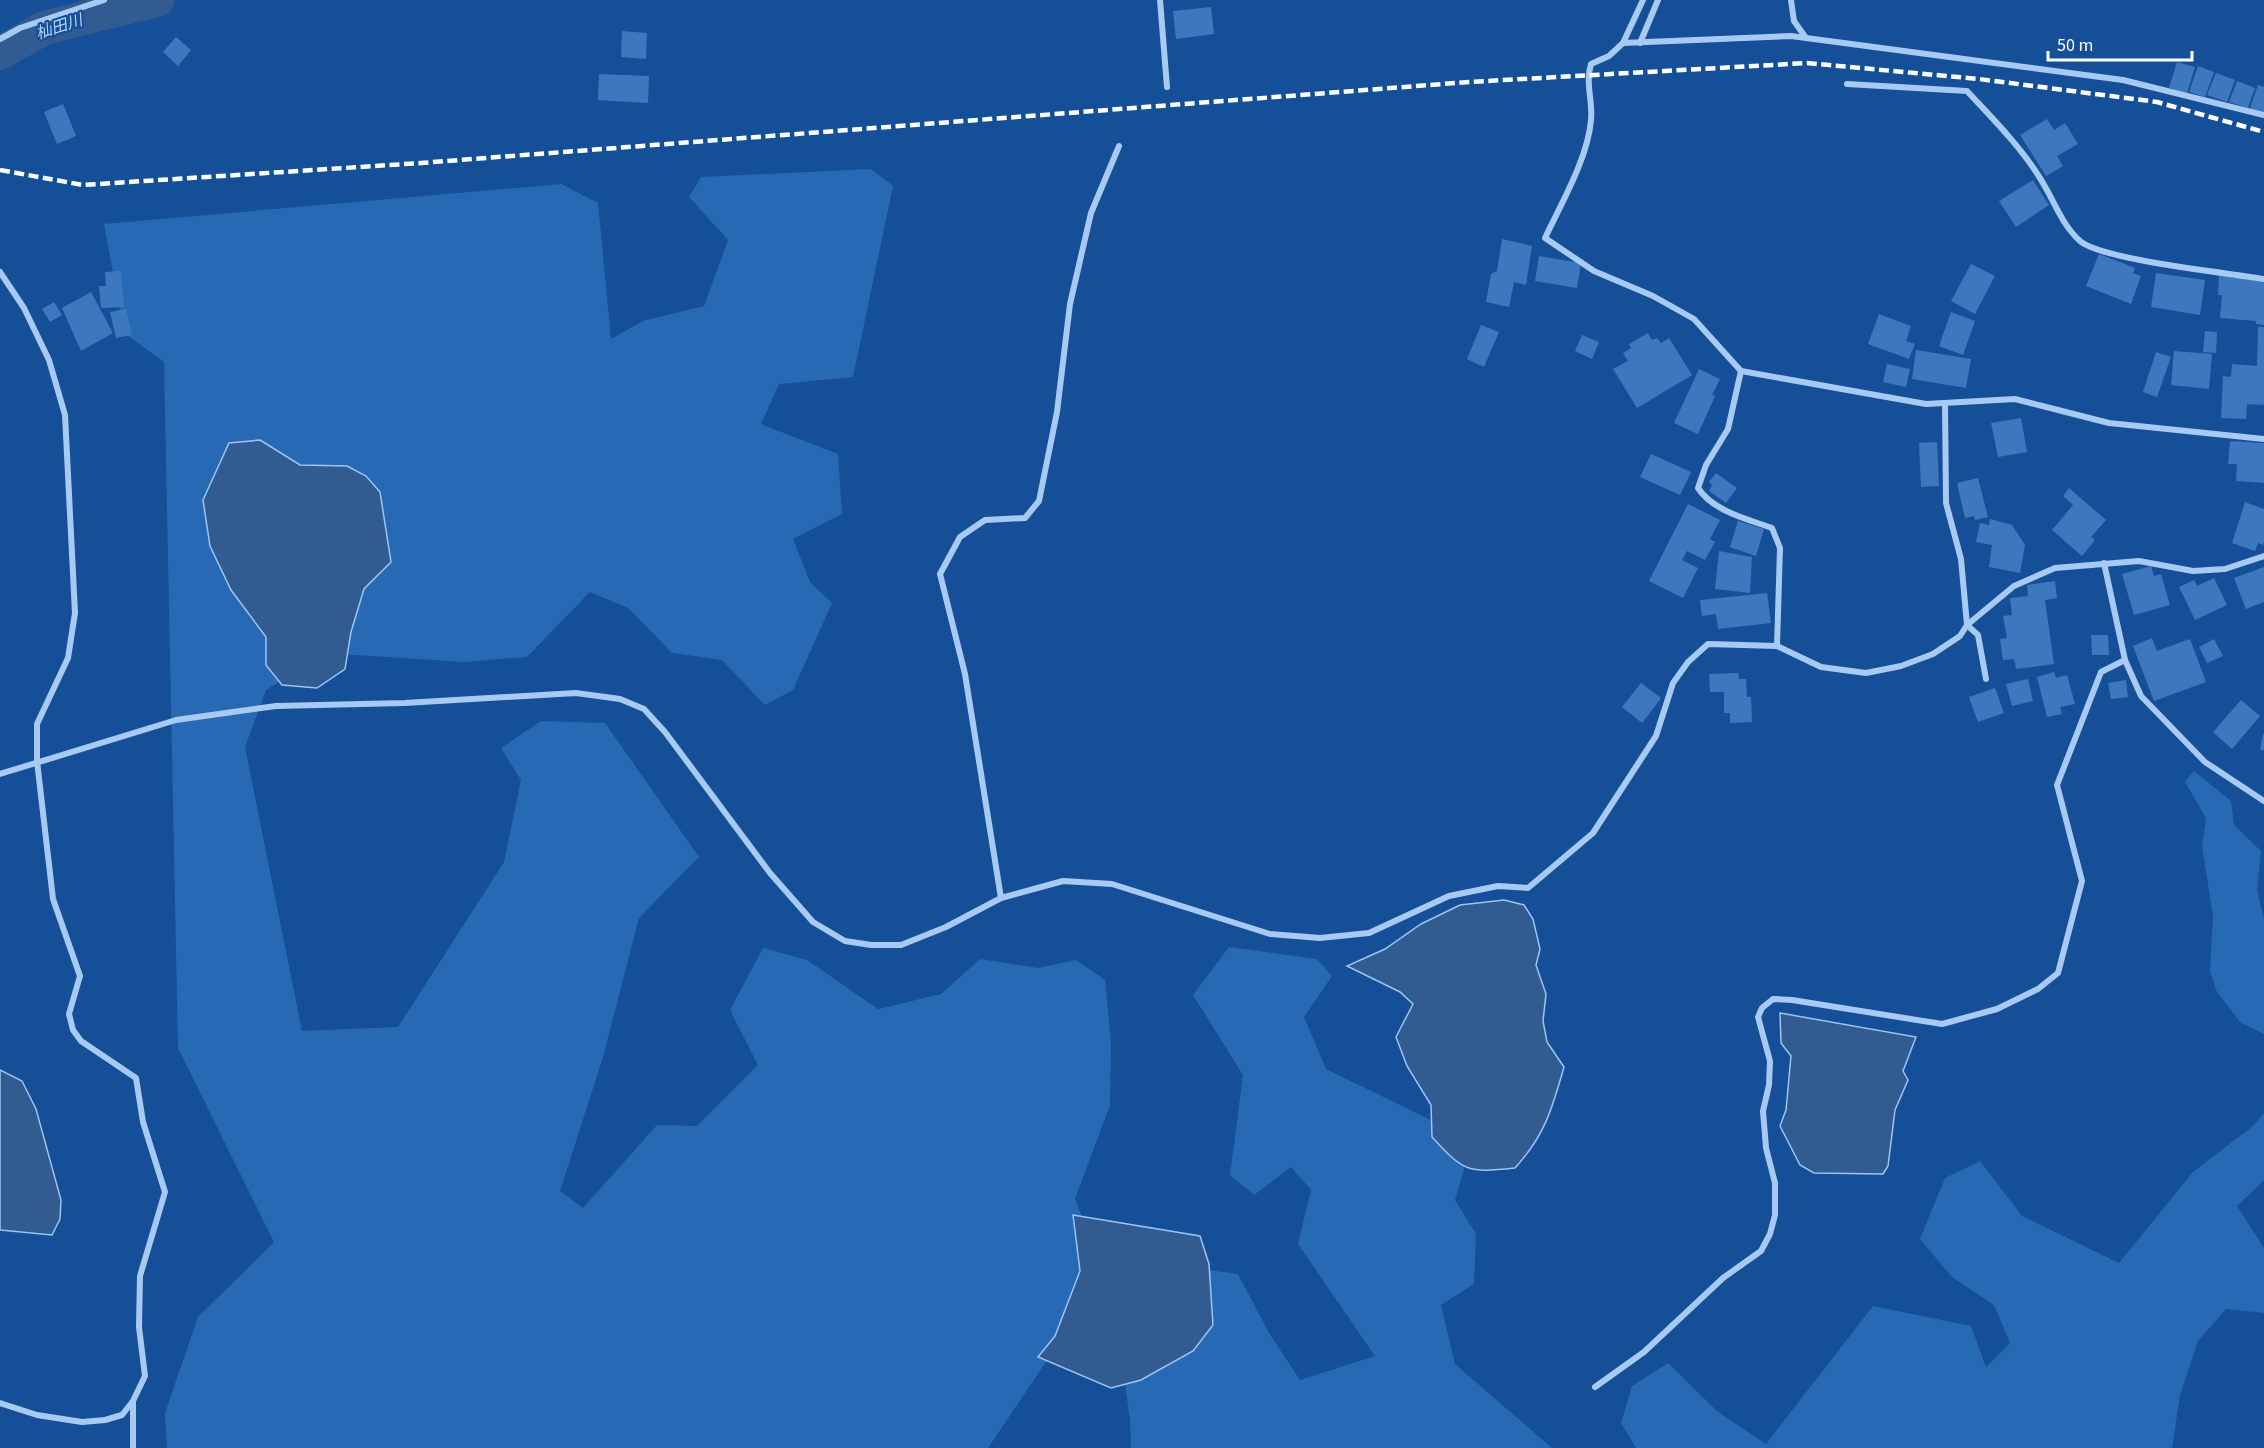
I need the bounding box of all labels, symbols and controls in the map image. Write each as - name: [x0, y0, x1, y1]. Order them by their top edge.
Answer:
- water label: 杣田川: [33, 9, 87, 45]
- scale bar: [2048, 24, 2192, 62]
- text: 50 m: [2057, 33, 2093, 58]

